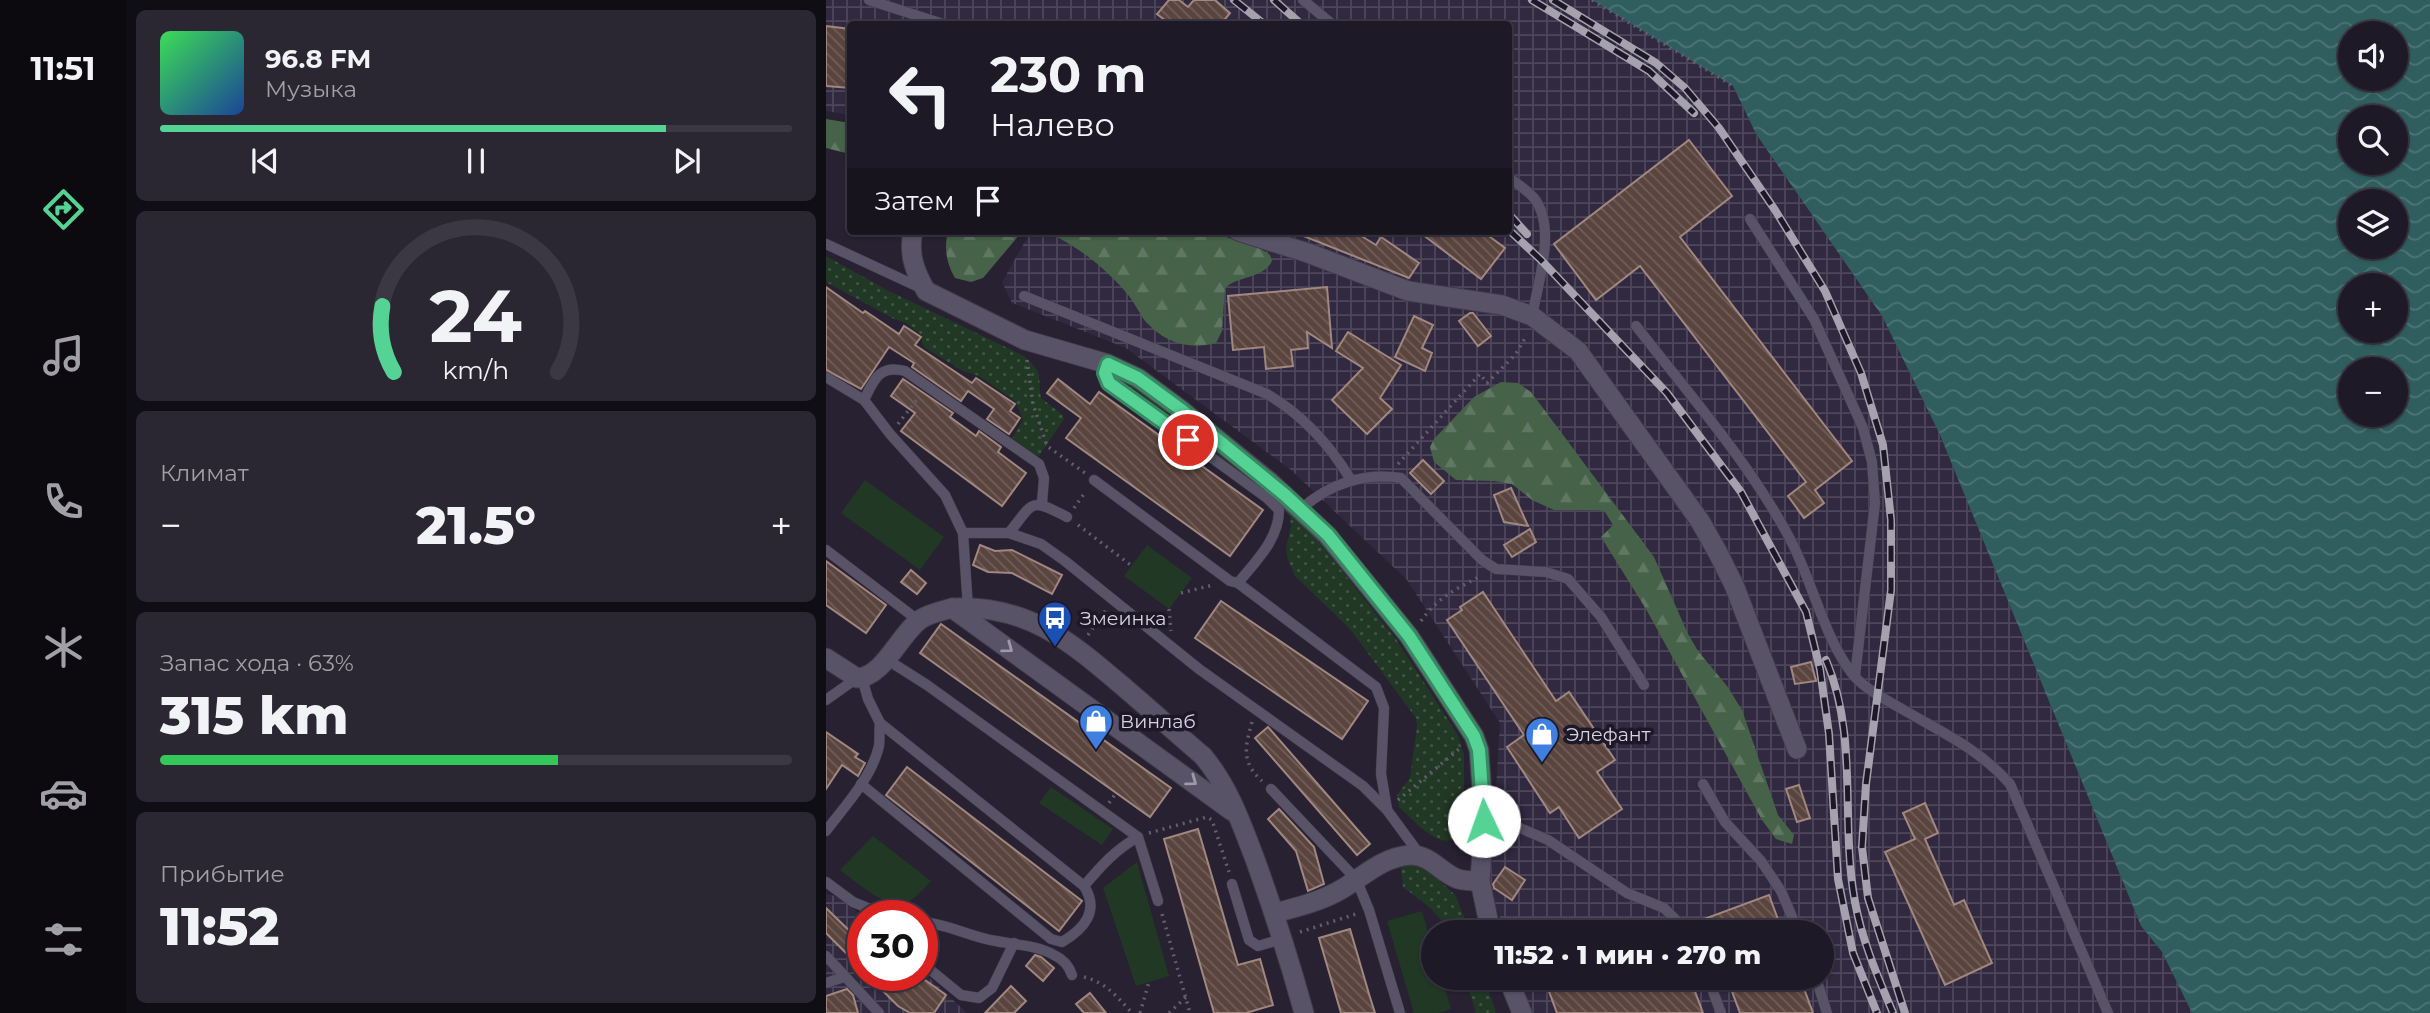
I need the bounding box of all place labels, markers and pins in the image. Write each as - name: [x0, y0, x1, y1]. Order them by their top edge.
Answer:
- pin: [1158, 410, 1218, 470]
- bus stop icon: Змеинка: [1036, 599, 1074, 648]
- place label: Змеинка: [1080, 607, 1166, 630]
- shop icon: Винлаб: [1077, 702, 1115, 751]
- place label: Винлаб: [1120, 710, 1196, 733]
- shop icon: Элефант: [1523, 715, 1561, 764]
- place label: Элефант: [1566, 723, 1651, 746]

